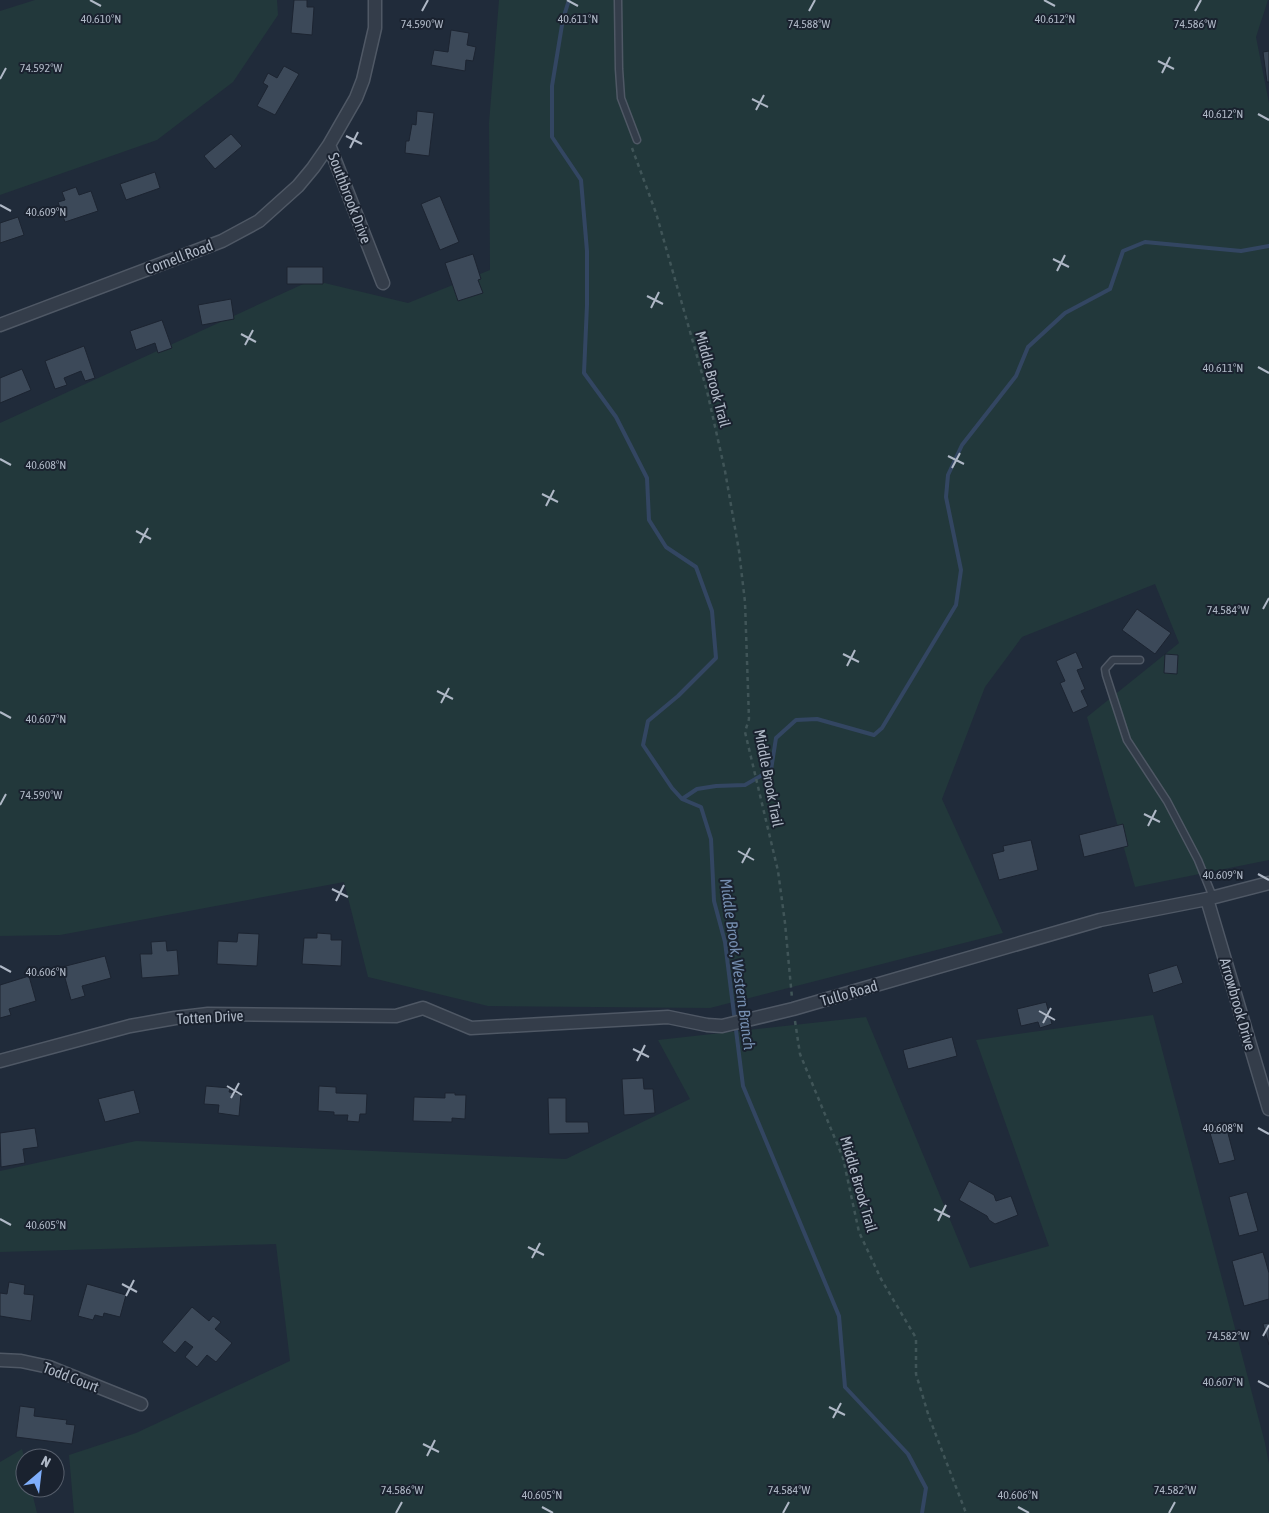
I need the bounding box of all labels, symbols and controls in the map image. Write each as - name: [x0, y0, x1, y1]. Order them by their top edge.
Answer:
- text: 40.610°N: [81, 12, 121, 26]
- text: 40.611°N: [558, 12, 598, 26]
- text: 40.612°N: [1035, 12, 1075, 26]
- text: 74.590°W: [401, 17, 443, 31]
- text: 74.588°W: [788, 17, 830, 31]
- text: 74.586°W: [1174, 17, 1216, 31]
- text: 74.592°W: [20, 61, 62, 75]
- text: 40.612°N: [1203, 107, 1243, 121]
- street label: Southbrook Drive: [325, 150, 375, 246]
- text: 40.609°N: [26, 205, 66, 219]
- street label: Cornell Road: [143, 236, 215, 278]
- street label: Middle Brook Trail: [692, 329, 734, 429]
- text: 40.611°N: [1203, 361, 1243, 375]
- text: 40.608°N: [26, 458, 66, 472]
- text: 74.584°W: [1207, 603, 1249, 617]
- text: 40.607°N: [26, 712, 66, 726]
- street label: Middle Brook Trail: [751, 728, 787, 828]
- text: 74.590°W: [20, 788, 62, 802]
- text: 40.609°N: [1203, 868, 1243, 882]
- water label: Middle Brook, Western Branch: [717, 877, 759, 1051]
- street label: Arrowbrook Drive: [1217, 956, 1259, 1052]
- text: 40.606°N: [26, 965, 66, 979]
- street label: Tullo Road: [818, 977, 880, 1009]
- street label: Totten Drive: [176, 1007, 244, 1027]
- text: 40.608°N: [1203, 1121, 1243, 1135]
- street label: Middle Brook Trail: [837, 1134, 881, 1234]
- text: 40.605°N: [26, 1218, 66, 1232]
- text: 74.582°W: [1207, 1329, 1249, 1343]
- street label: Todd Court: [41, 1359, 101, 1395]
- text: 40.607°N: [1203, 1375, 1243, 1389]
- north arrow: [15, 1448, 65, 1498]
- text: N: [39, 1453, 54, 1471]
- text: 74.586°W: [381, 1483, 423, 1497]
- text: 74.584°W: [768, 1483, 810, 1497]
- text: 74.582°W: [1154, 1483, 1196, 1497]
- text: 40.605°N: [522, 1488, 562, 1502]
- text: 40.606°N: [998, 1488, 1038, 1502]

